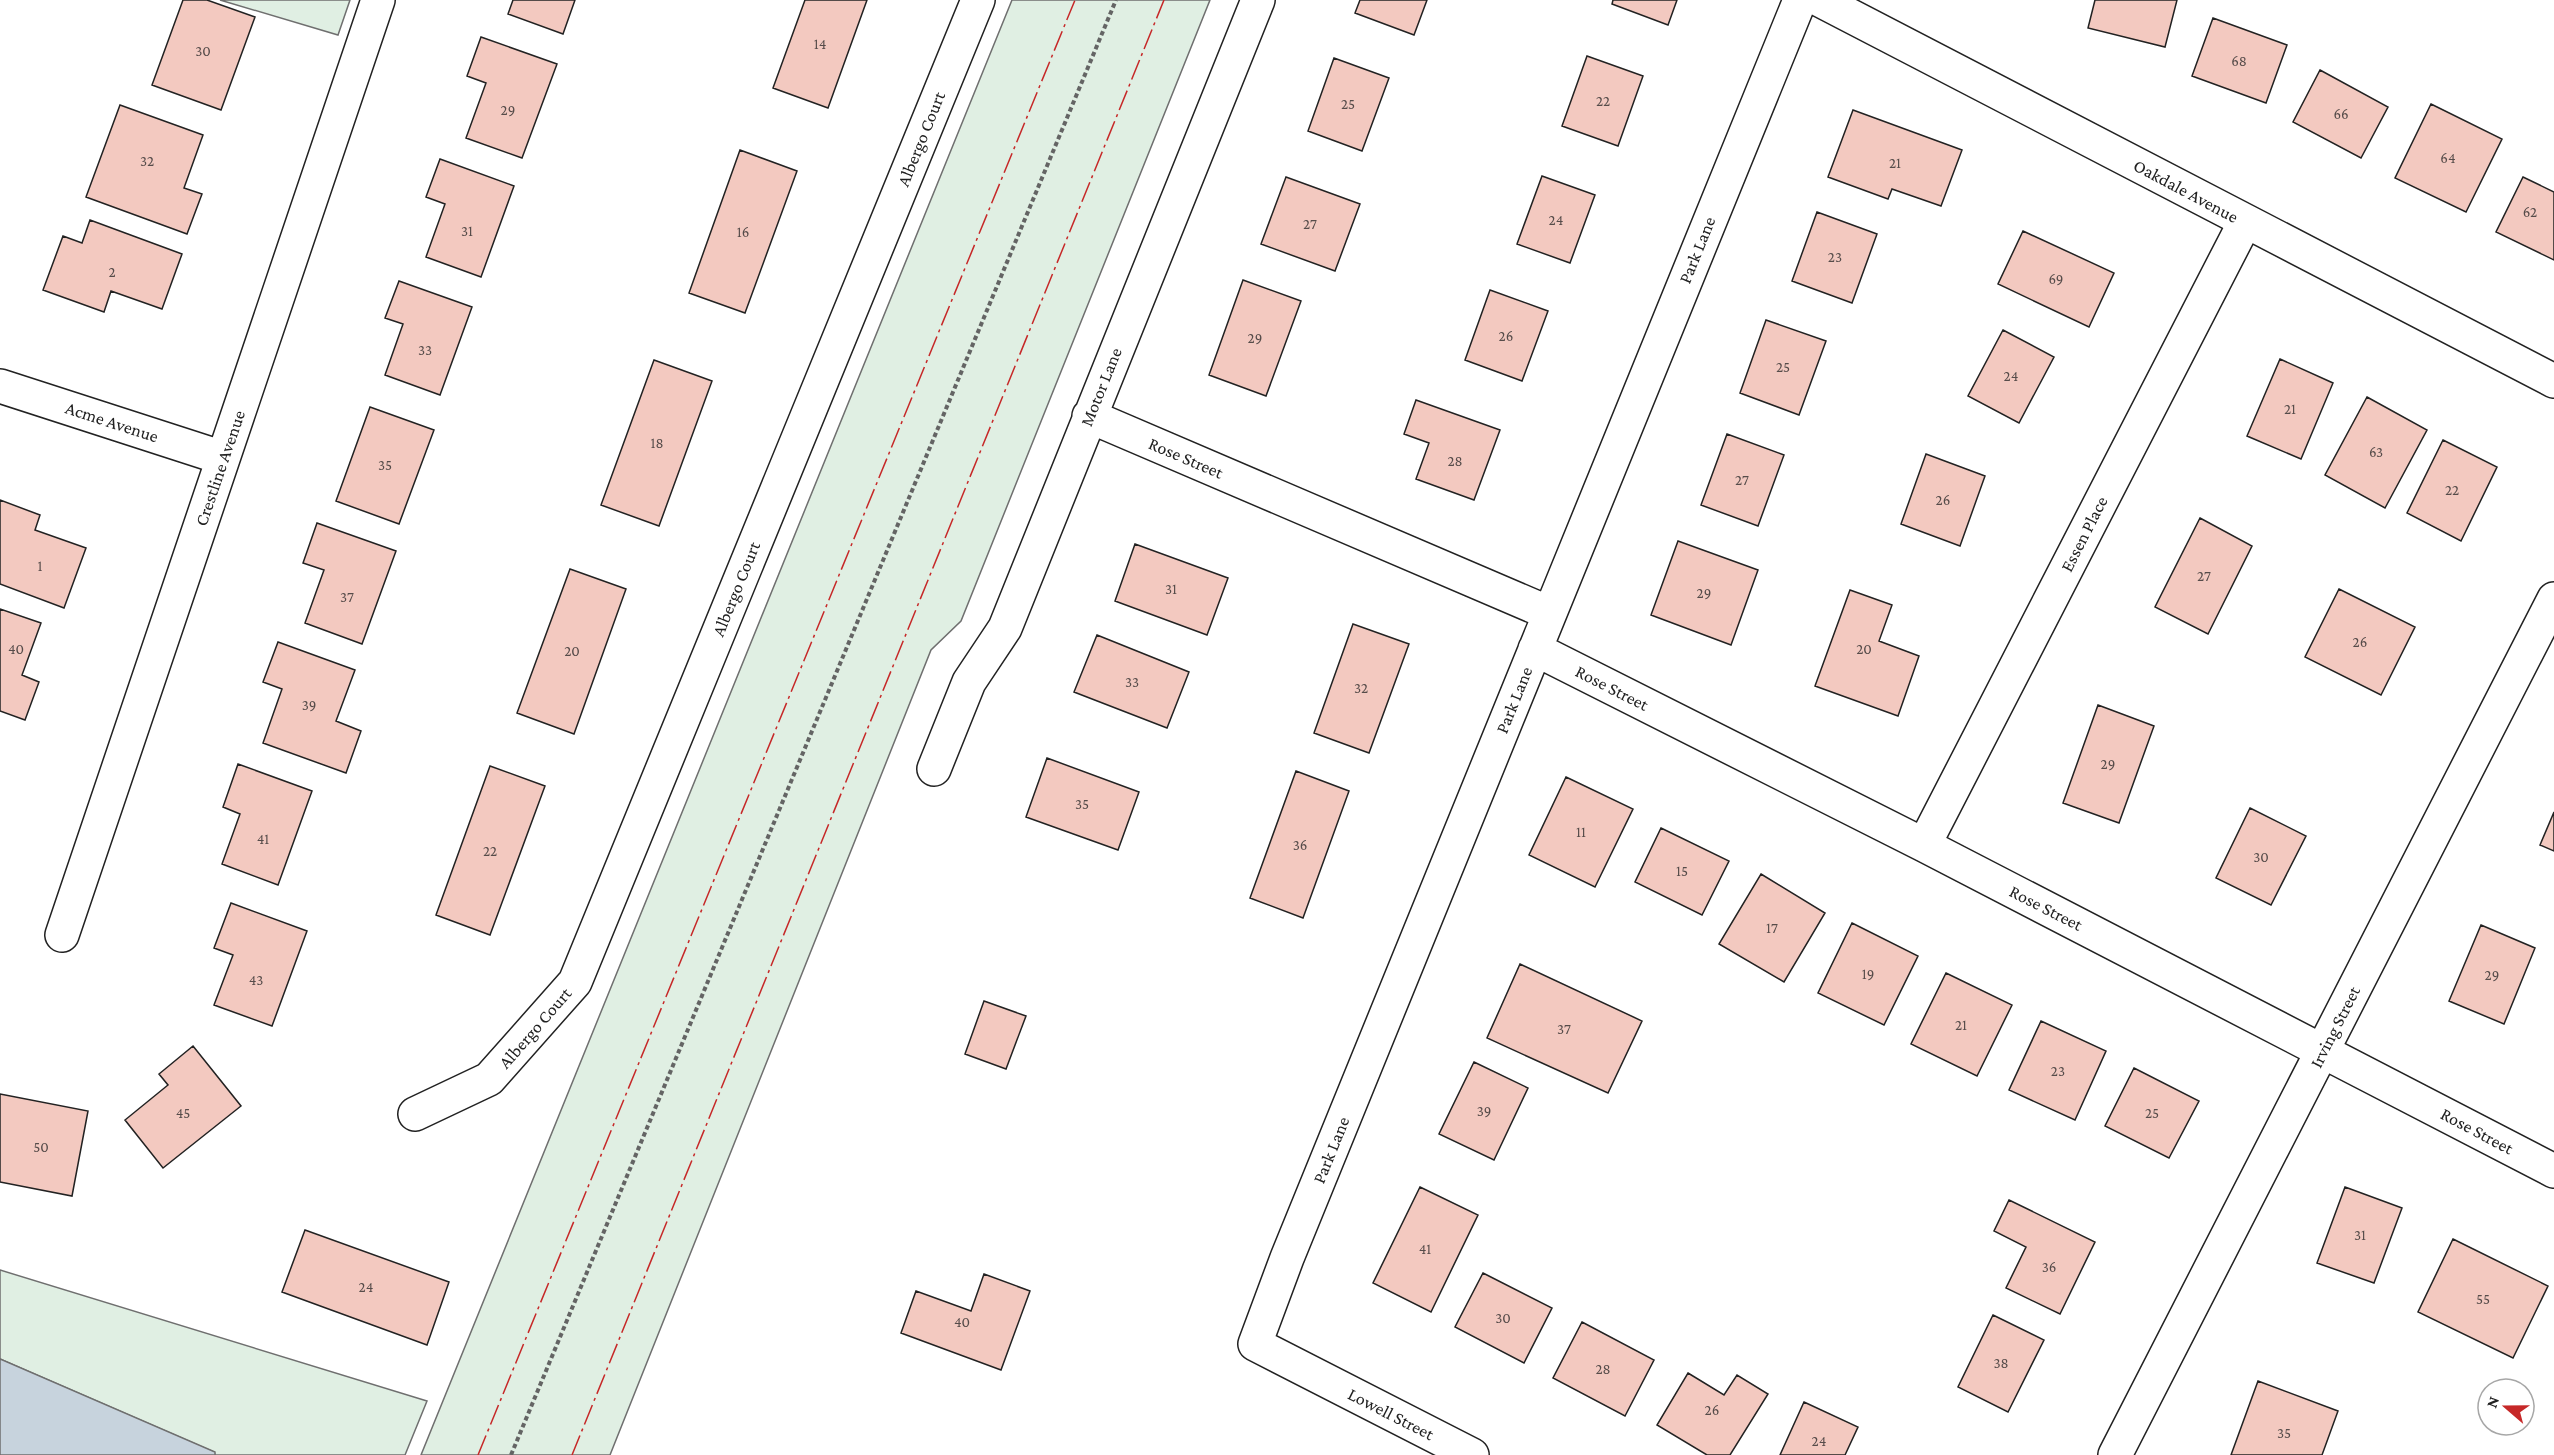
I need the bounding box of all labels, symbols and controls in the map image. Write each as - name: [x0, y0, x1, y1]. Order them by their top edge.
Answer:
- house number: 14: [814, 36, 826, 52]
- house number: 30: [195, 43, 211, 59]
- house number: 68: [2231, 53, 2247, 69]
- street label: Albergo Court: [893, 88, 949, 189]
- house number: 22: [1596, 93, 1610, 109]
- house number: 25: [1341, 96, 1355, 112]
- house number: 29: [501, 102, 515, 118]
- house number: 66: [2333, 106, 2349, 122]
- house number: 64: [2440, 150, 2456, 166]
- house number: 32: [140, 153, 154, 169]
- house number: 21: [1889, 155, 1901, 171]
- street label: Oakdale Avenue: [2130, 155, 2242, 227]
- house number: 62: [2523, 204, 2537, 220]
- house number: 24: [1549, 212, 1563, 228]
- street label: Park Lane: [1675, 214, 1719, 286]
- house number: 27: [1303, 216, 1317, 232]
- house number: 31: [461, 223, 473, 239]
- house number: 16: [737, 224, 749, 240]
- house number: 23: [1828, 249, 1842, 265]
- house number: 2: [108, 264, 116, 280]
- house number: 69: [2049, 271, 2063, 287]
- house number: 26: [1499, 328, 1513, 344]
- house number: 29: [1248, 330, 1262, 346]
- house number: 33: [418, 342, 432, 358]
- street label: Motor Lane: [1076, 345, 1126, 429]
- house number: 25: [1776, 359, 1790, 375]
- house number: 24: [2004, 368, 2018, 384]
- street label: Acme Avenue: [63, 398, 161, 446]
- house number: 21: [2284, 401, 2296, 417]
- street label: Crestline Avenue: [191, 407, 249, 528]
- street label: Rose Street: [1146, 433, 1227, 483]
- house number: 18: [650, 435, 664, 451]
- house number: 63: [2369, 444, 2383, 460]
- house number: 28: [1447, 453, 1463, 469]
- house number: 35: [378, 457, 392, 473]
- house number: 27: [1735, 472, 1749, 488]
- house number: 22: [2445, 482, 2459, 498]
- house number: 26: [1936, 492, 1950, 508]
- street label: Essen Place: [2056, 493, 2112, 575]
- street label: Albergo Court: [708, 538, 764, 639]
- house number: 1: [38, 558, 43, 574]
- house number: 27: [2197, 568, 2211, 584]
- house number: 31: [1165, 581, 1177, 597]
- house number: 29: [1697, 585, 1711, 601]
- house number: 37: [340, 589, 354, 605]
- house number: 26: [2353, 634, 2367, 650]
- house number: 40: [8, 641, 24, 657]
- house number: 20: [1856, 641, 1872, 657]
- house number: 20: [564, 643, 580, 659]
- street label: Rose Street: [1572, 661, 1653, 715]
- street label: Park Lane: [1492, 664, 1536, 736]
- house number: 33: [1125, 674, 1139, 690]
- house number: 32: [1354, 680, 1368, 696]
- house number: 39: [302, 697, 316, 713]
- house number: 29: [2101, 756, 2115, 772]
- house number: 35: [1075, 796, 1089, 812]
- house number: 11: [1576, 824, 1586, 840]
- house number: 41: [257, 831, 269, 847]
- house number: 36: [1293, 837, 1307, 853]
- house number: 22: [483, 843, 497, 859]
- house number: 30: [2253, 849, 2269, 865]
- house number: 15: [1676, 863, 1688, 879]
- street label: Rose Street: [2006, 881, 2087, 935]
- house number: 17: [1766, 920, 1778, 936]
- house number: 19: [1862, 966, 1874, 982]
- house number: 29: [2485, 967, 2499, 983]
- house number: 43: [249, 972, 263, 988]
- street label: Irving Street: [2306, 982, 2365, 1071]
- street label: Albergo Court: [494, 983, 576, 1072]
- house number: 21: [1955, 1017, 1967, 1033]
- house number: 37: [1557, 1021, 1571, 1037]
- house number: 23: [2051, 1063, 2065, 1079]
- house number: 39: [1477, 1103, 1491, 1119]
- street label: Rose Street: [2437, 1104, 2518, 1159]
- house number: 45: [176, 1105, 190, 1121]
- house number: 25: [2145, 1105, 2159, 1121]
- street label: Park Lane: [1309, 1114, 1353, 1186]
- house number: 50: [33, 1139, 49, 1155]
- house number: 31: [2354, 1227, 2366, 1243]
- house number: 41: [1419, 1241, 1431, 1257]
- house number: 36: [2042, 1259, 2056, 1275]
- house number: 24: [359, 1279, 373, 1295]
- house number: 55: [2476, 1291, 2490, 1307]
- house number: 30: [1495, 1310, 1511, 1326]
- house number: 40: [954, 1314, 970, 1330]
- house number: 38: [1993, 1355, 2009, 1371]
- house number: 28: [1595, 1361, 1611, 1377]
- north arrow: [2476, 1377, 2536, 1437]
- street label: Lowell Street: [1345, 1384, 1438, 1445]
- text: N: [2483, 1394, 2502, 1410]
- house number: 26: [1705, 1402, 1719, 1418]
- house number: 35: [2277, 1425, 2291, 1441]
- house number: 24: [1812, 1433, 1826, 1449]

